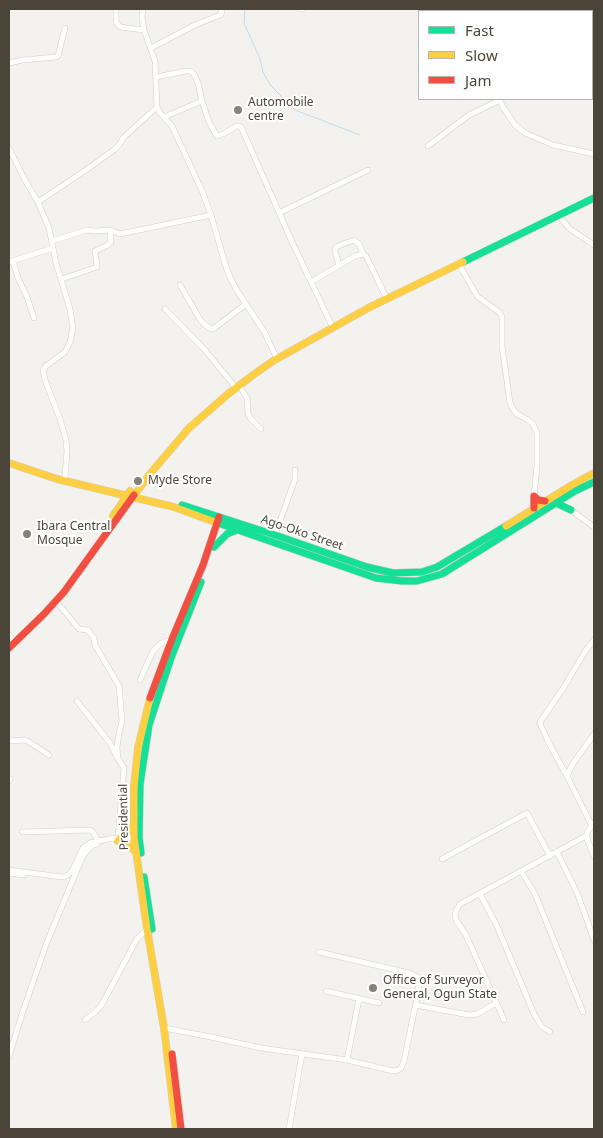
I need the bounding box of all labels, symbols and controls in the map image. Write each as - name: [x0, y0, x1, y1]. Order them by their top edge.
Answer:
- legend: [418, 10, 593, 100]
- text: Fast: [465, 20, 494, 40]
- text: Slow: [465, 45, 498, 65]
- text: Jam: [465, 70, 492, 90]
- place label: Automobile centre: [248, 96, 313, 124]
- marker: Automobile centre: [232, 104, 244, 116]
- place label: Myde Store: [148, 474, 212, 488]
- marker: Myde Store: [132, 475, 144, 487]
- street label: Ago-Oko Street: [259, 512, 345, 554]
- place label: Ibara Central Mosque: [37, 520, 110, 548]
- marker: Ibara Central Mosque: [21, 528, 33, 540]
- street label: Presidential: [116, 784, 132, 850]
- place label: Office of Surveyor General, Ogun State: [383, 974, 497, 1002]
- marker: Office of Surveyor General, Ogun State: [367, 982, 379, 994]

